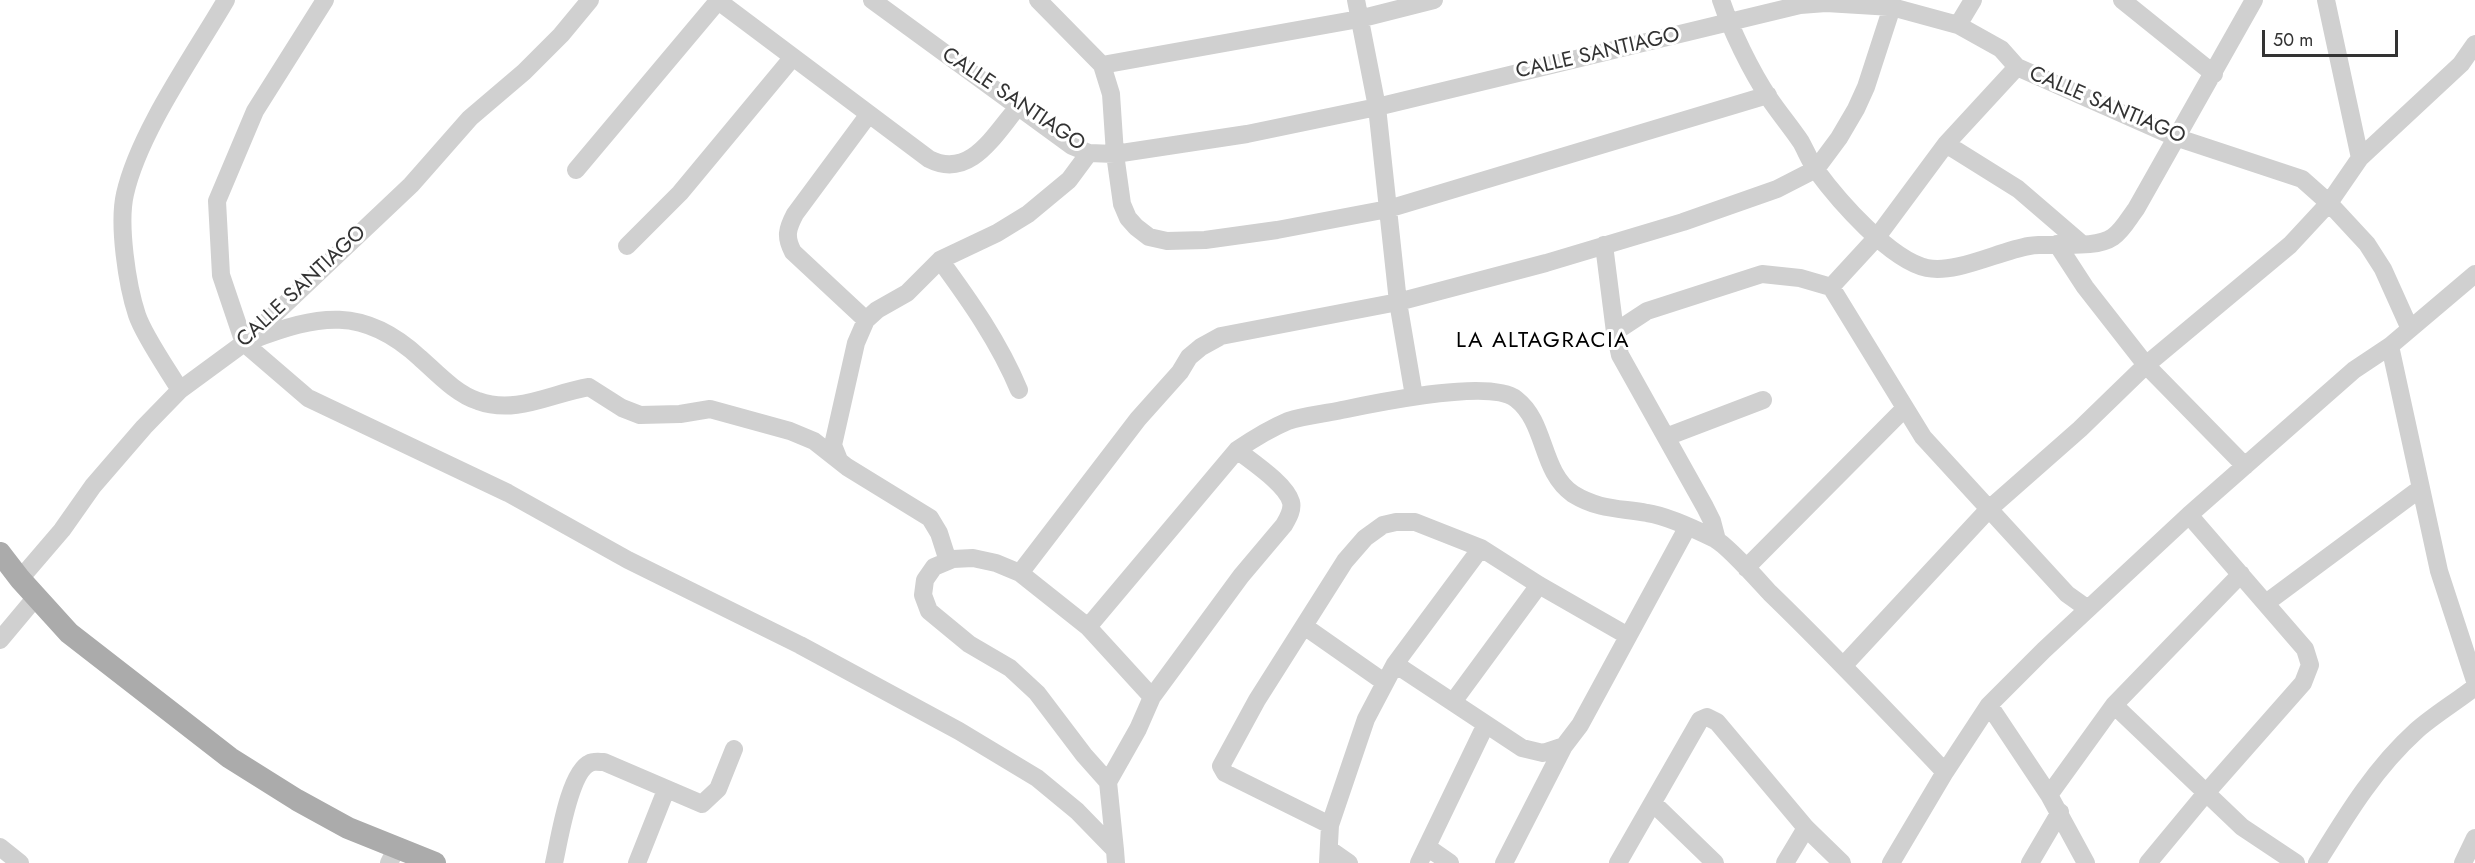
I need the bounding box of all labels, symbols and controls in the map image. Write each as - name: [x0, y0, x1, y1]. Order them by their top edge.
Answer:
- scale bar: [2265, 18, 2402, 56]
- street label: CALLE SANTIAGO: [1514, 23, 1682, 85]
- text: 50 m: [2273, 27, 2313, 53]
- street label: CALLE SANTIAGO: [937, 43, 1089, 157]
- street label: CALLE SANTIAGO: [2025, 62, 2189, 150]
- street label: CALLE SANTIAGO: [232, 221, 372, 353]
- district label: LA ALTAGRACIA: [1456, 329, 1630, 355]

